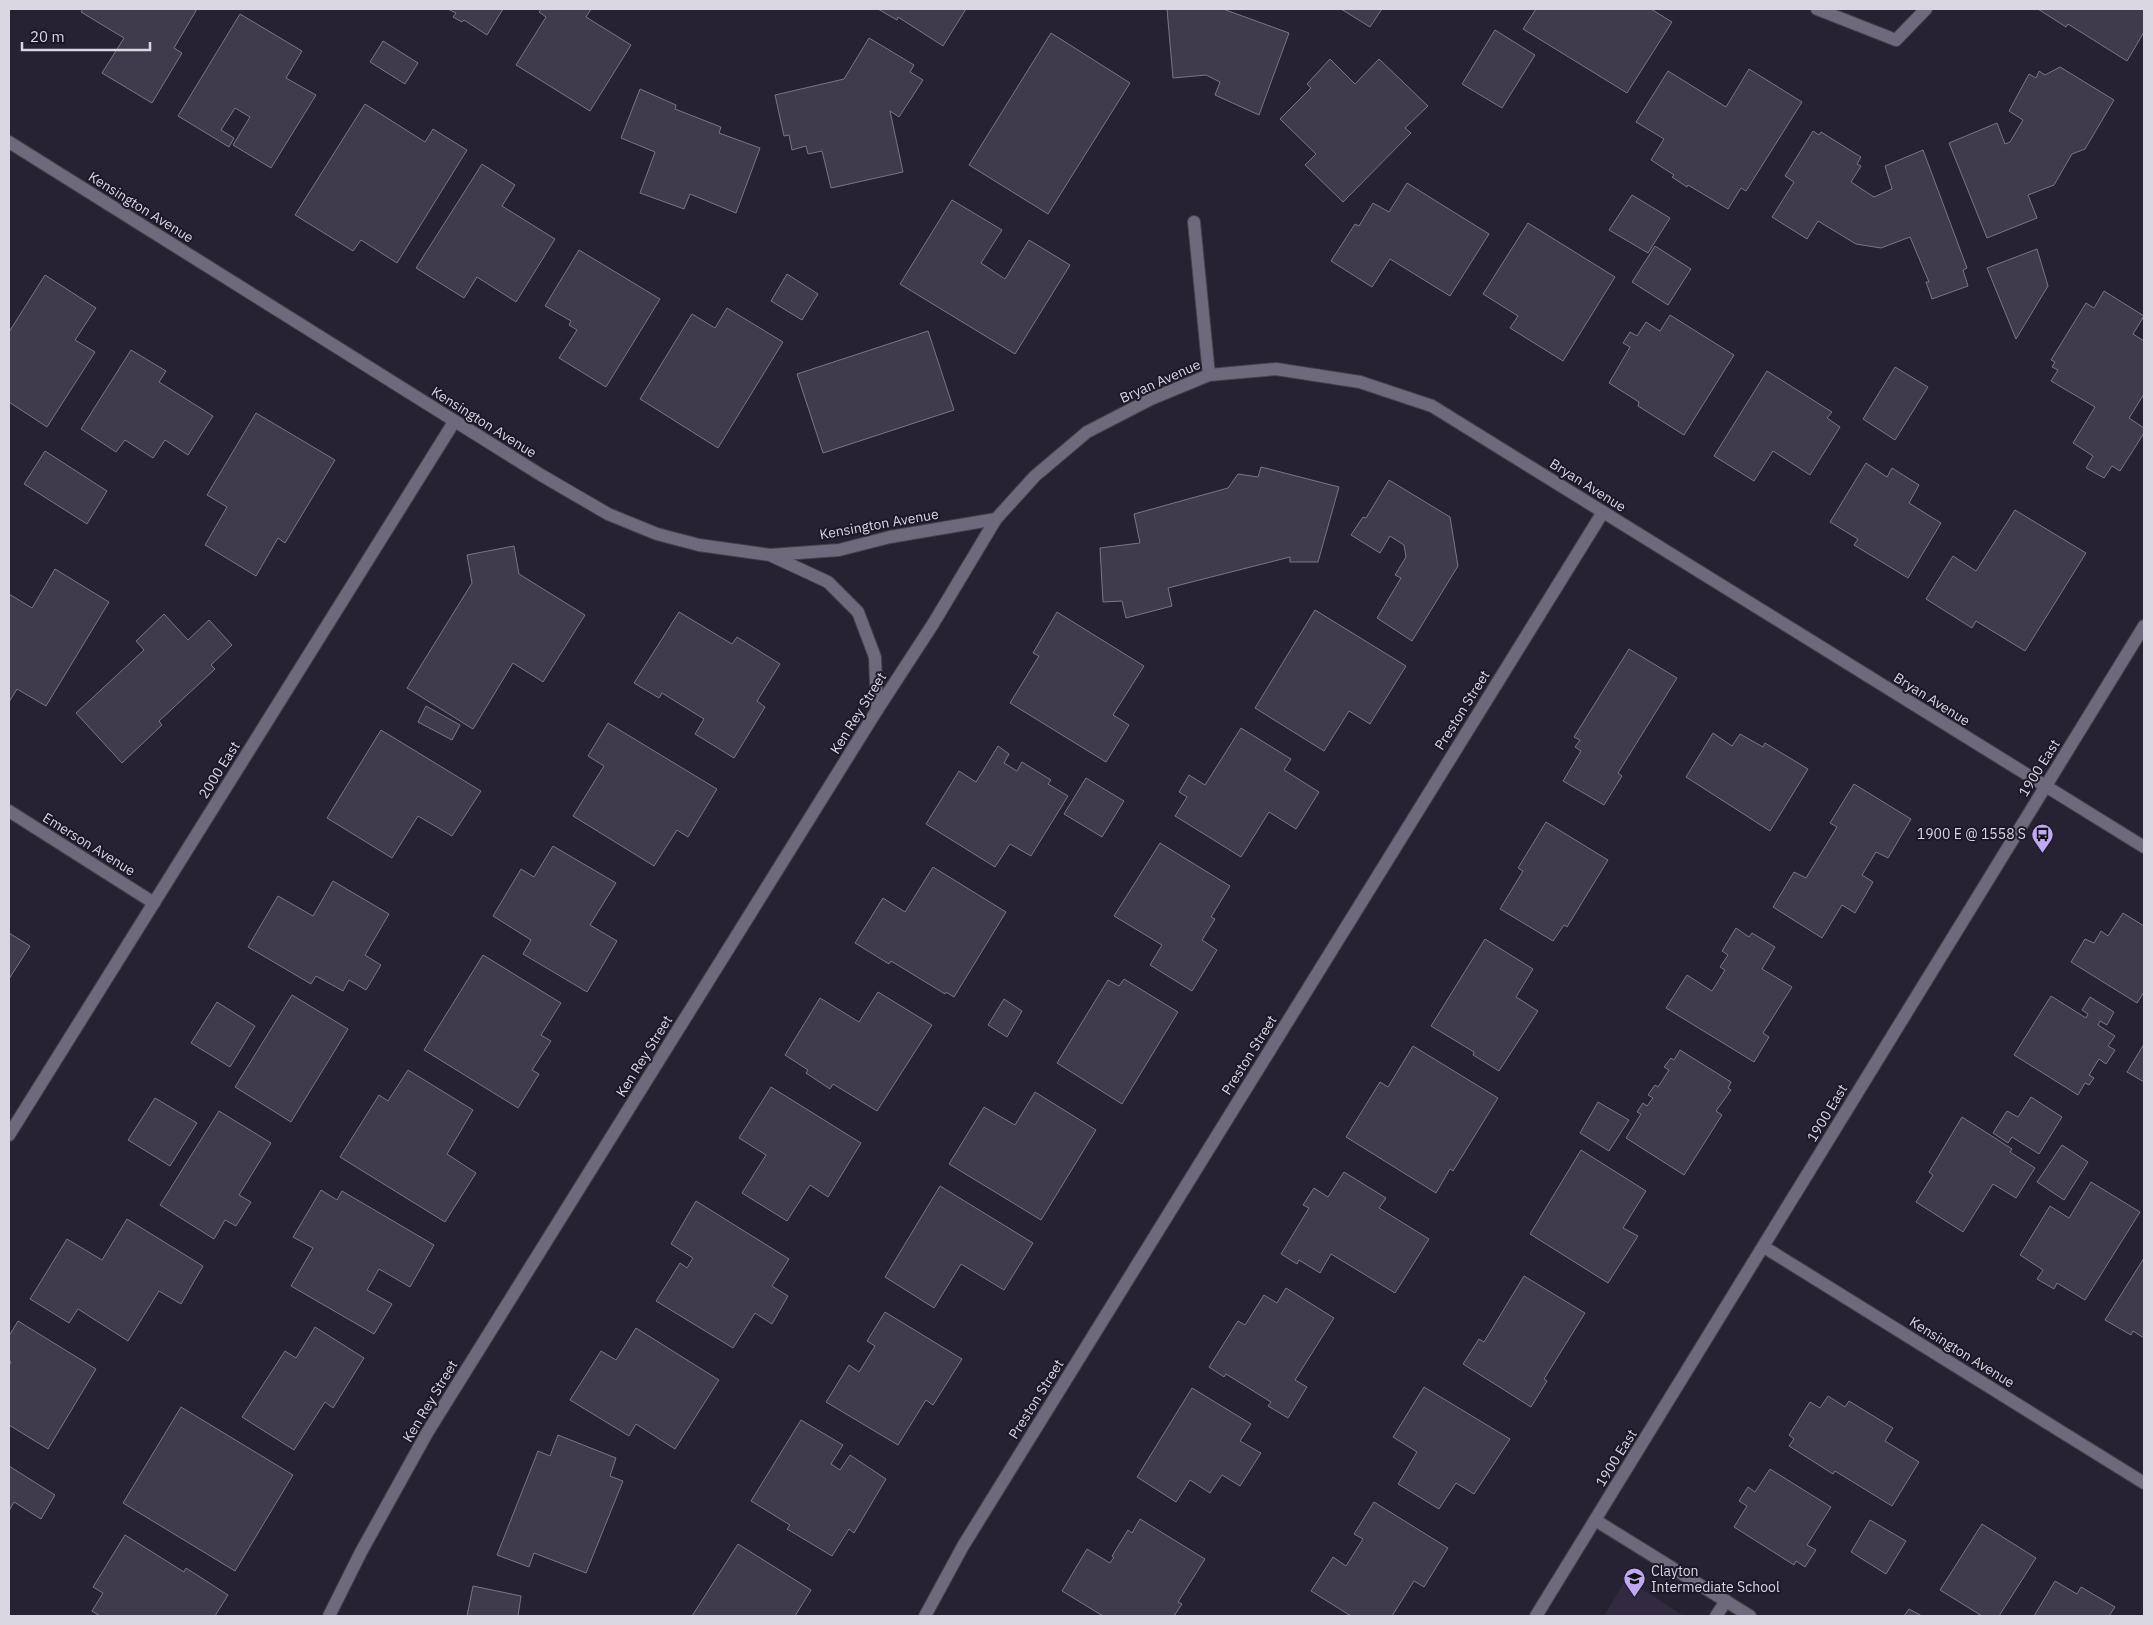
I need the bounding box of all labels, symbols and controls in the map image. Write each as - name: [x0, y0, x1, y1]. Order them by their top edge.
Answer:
- scale bar: [22, 20, 150, 52]
- text: 20 m: [30, 27, 65, 46]
- street label: Kensington Avenue: [85, 167, 197, 247]
- street label: Bryan Avenue: [1117, 355, 1204, 407]
- street label: Kensington Avenue: [428, 382, 540, 462]
- street label: Bryan Avenue: [1546, 454, 1630, 516]
- street label: Kensington Avenue: [818, 505, 940, 543]
- street label: Preston Street: [1430, 667, 1494, 753]
- street label: Bryan Avenue: [1890, 668, 1974, 730]
- street label: Ken Rey Street: [826, 669, 890, 757]
- street label: 1900 East: [2014, 736, 2064, 800]
- street label: 2000 East: [194, 738, 244, 802]
- street label: Emerson Avenue: [39, 808, 139, 880]
- bus stop icon: 1900 E @ 1558 S: [2030, 822, 2054, 853]
- place label: 1900 E @ 1558 S: [1917, 825, 2026, 843]
- street label: Ken Rey Street: [612, 1012, 676, 1100]
- street label: Preston Street: [1217, 1012, 1281, 1098]
- street label: 1900 East: [1803, 1081, 1851, 1145]
- street label: Kensington Avenue: [1906, 1312, 2018, 1392]
- street label: Preston Street: [1004, 1356, 1068, 1442]
- street label: Ken Rey Street: [398, 1357, 462, 1445]
- street label: 1900 East: [1591, 1426, 1641, 1490]
- place label: Clayton Intermediate School: [1651, 1562, 1780, 1596]
- school or university icon: Clayton Intermediate School: [1623, 1567, 1647, 1598]

